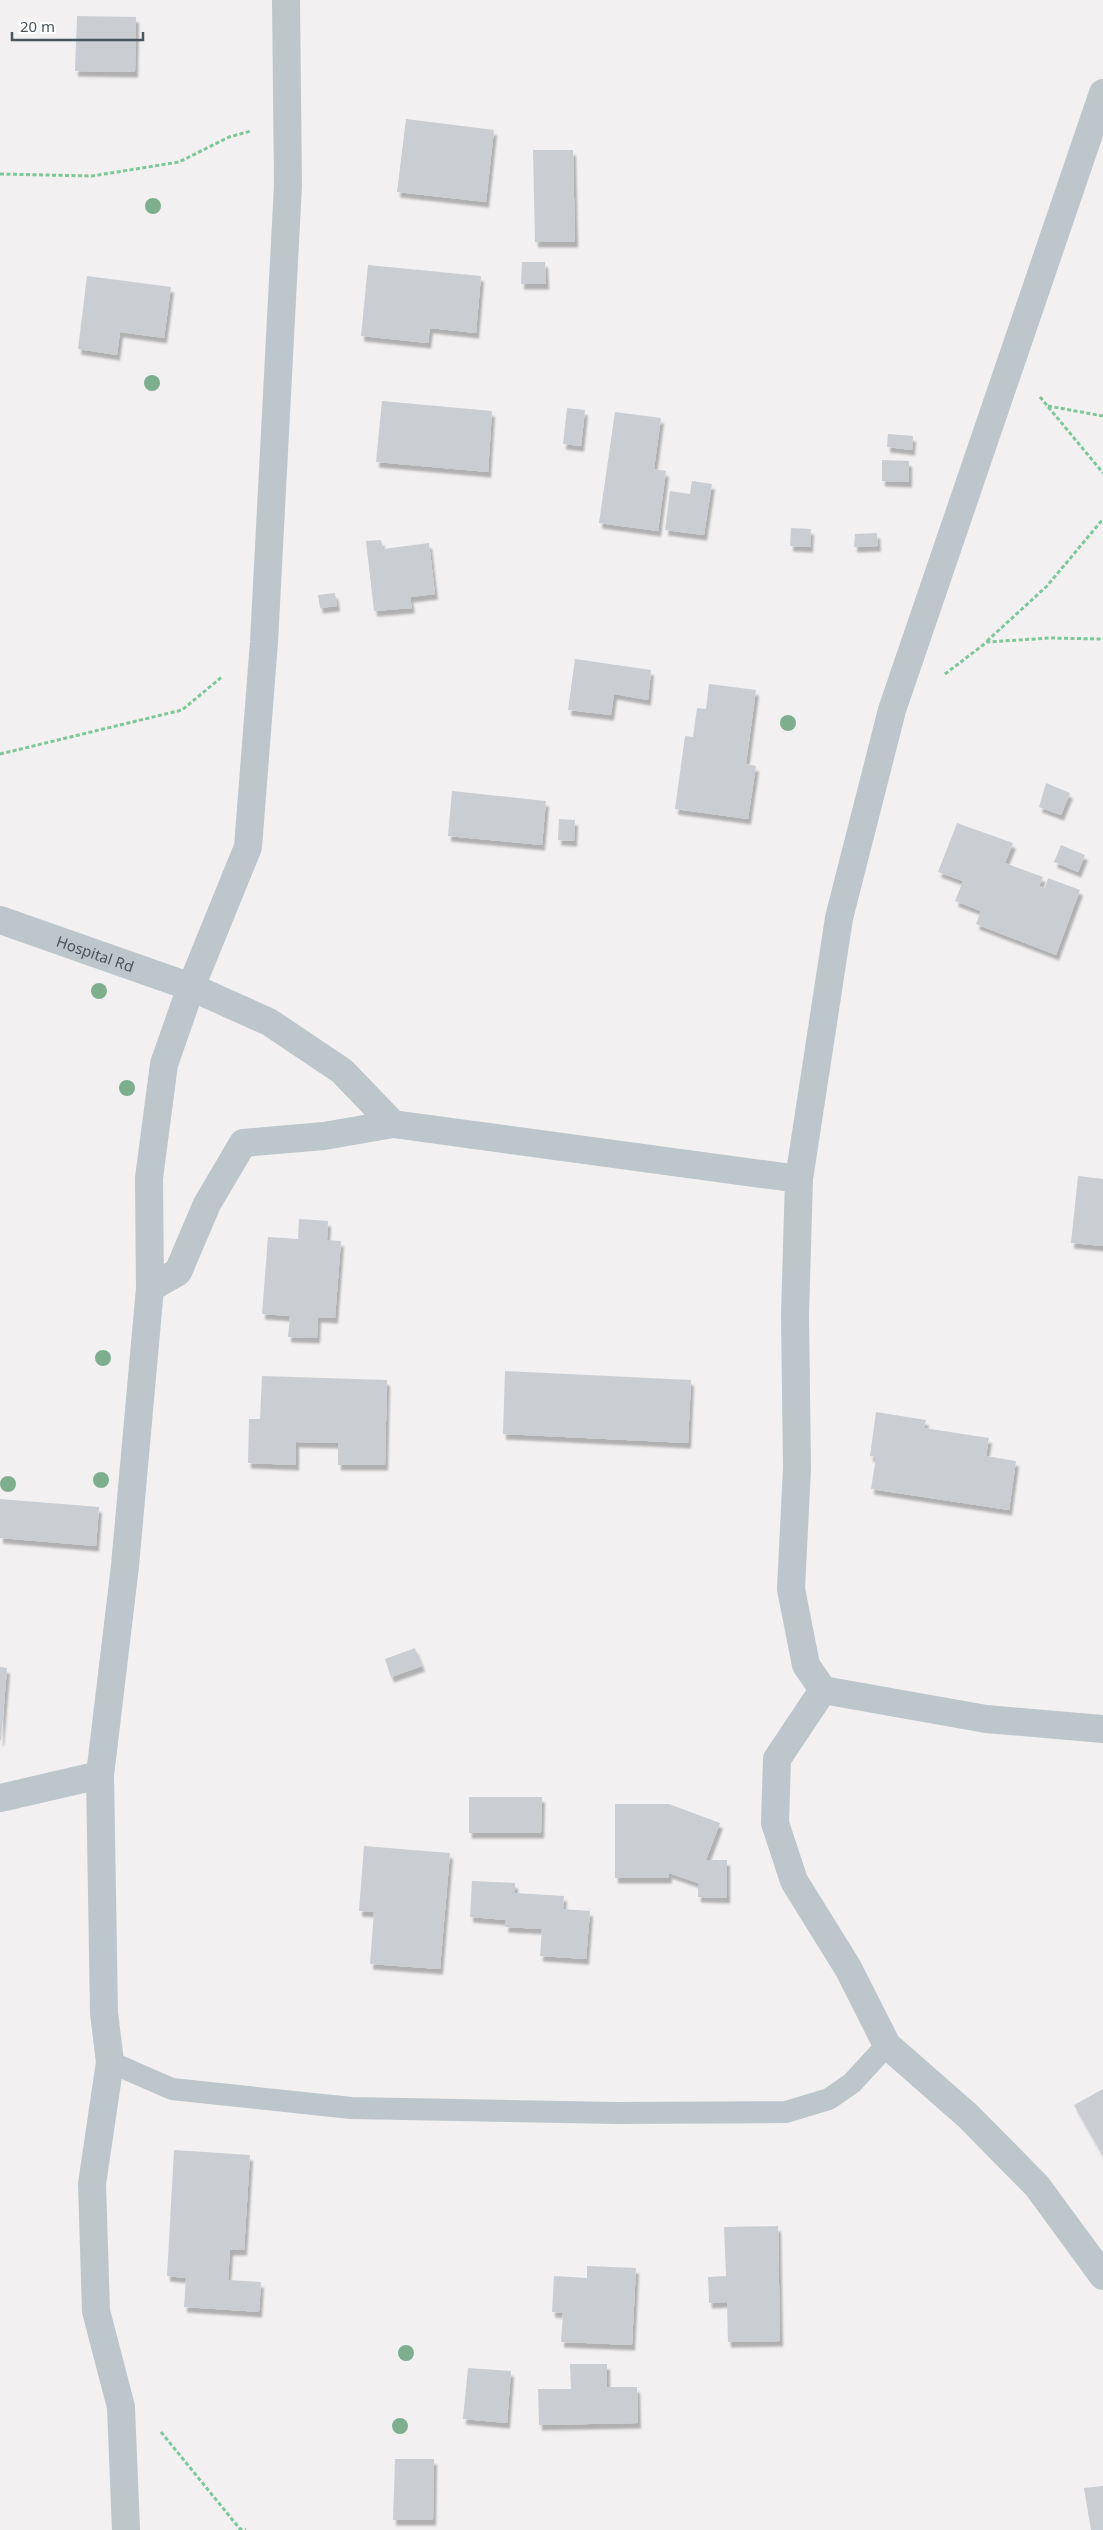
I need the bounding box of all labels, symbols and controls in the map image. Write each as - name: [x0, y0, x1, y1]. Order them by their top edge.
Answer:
- scale bar: [12, 10, 144, 42]
- text: 20 m: [20, 16, 55, 36]
- street label: Hospital Rd: [54, 931, 137, 976]

